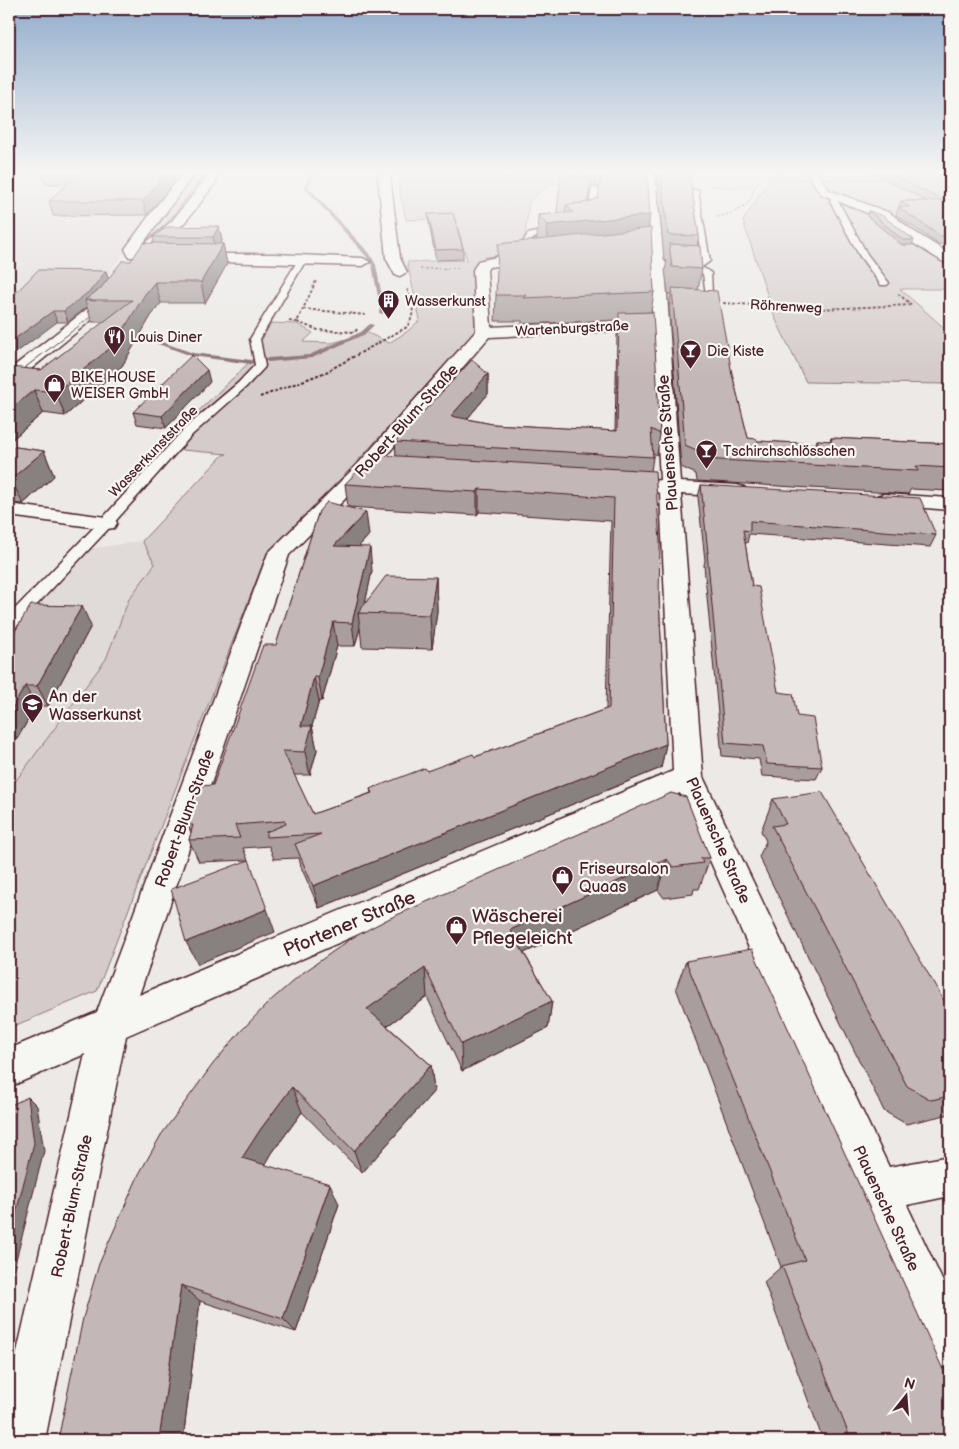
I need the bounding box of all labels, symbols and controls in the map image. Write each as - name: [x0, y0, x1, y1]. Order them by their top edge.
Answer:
- building icon: Wasserkunst: [377, 289, 401, 320]
- place label: Wasserkunst: [405, 293, 487, 310]
- street label: Röhrenweg: [750, 296, 822, 317]
- street label: Wartenburgstraße: [515, 317, 629, 340]
- restaurant icon: Louis Diner: [102, 325, 126, 356]
- place label: Louis Diner: [130, 329, 203, 346]
- bar icon: Die Kiste: [679, 339, 703, 370]
- place label: Die Kiste: [707, 343, 764, 360]
- street label: Robert-Blum-Straße: [351, 360, 463, 482]
- place label: BIKE HOUSE WEISER GmbH: [71, 369, 169, 402]
- shop icon: BIKE HOUSE WEISER GmbH: [43, 373, 67, 404]
- street label: Plauensche Straße: [654, 374, 683, 512]
- street label: Wasserkunststraße: [105, 402, 201, 501]
- bar icon: Tschirchschlösschen: [695, 439, 719, 470]
- place label: Tschirchschlösschen: [723, 443, 855, 460]
- place label: An der Wasserkunst: [49, 688, 141, 725]
- school or university icon: An der Wasserkunst: [21, 693, 45, 724]
- street label: Robert-Blum-Straße: [152, 746, 219, 890]
- street label: Plauensche Straße: [681, 774, 754, 907]
- place label: Friseursalon Quaas: [579, 860, 669, 897]
- shop icon: Friseursalon Quaas: [551, 865, 575, 896]
- street label: Pfortener Straße: [280, 886, 419, 963]
- place label: Wäscherei Pflegeleicht: [472, 905, 573, 950]
- shop icon: Wäscherei Pflegeleicht: [444, 914, 468, 945]
- street label: Robert-Blum-Straße: [48, 1133, 97, 1280]
- street label: Plauensche Straße: [848, 1143, 923, 1275]
- north arrow: [882, 1372, 932, 1422]
- text: N: [902, 1374, 917, 1394]

